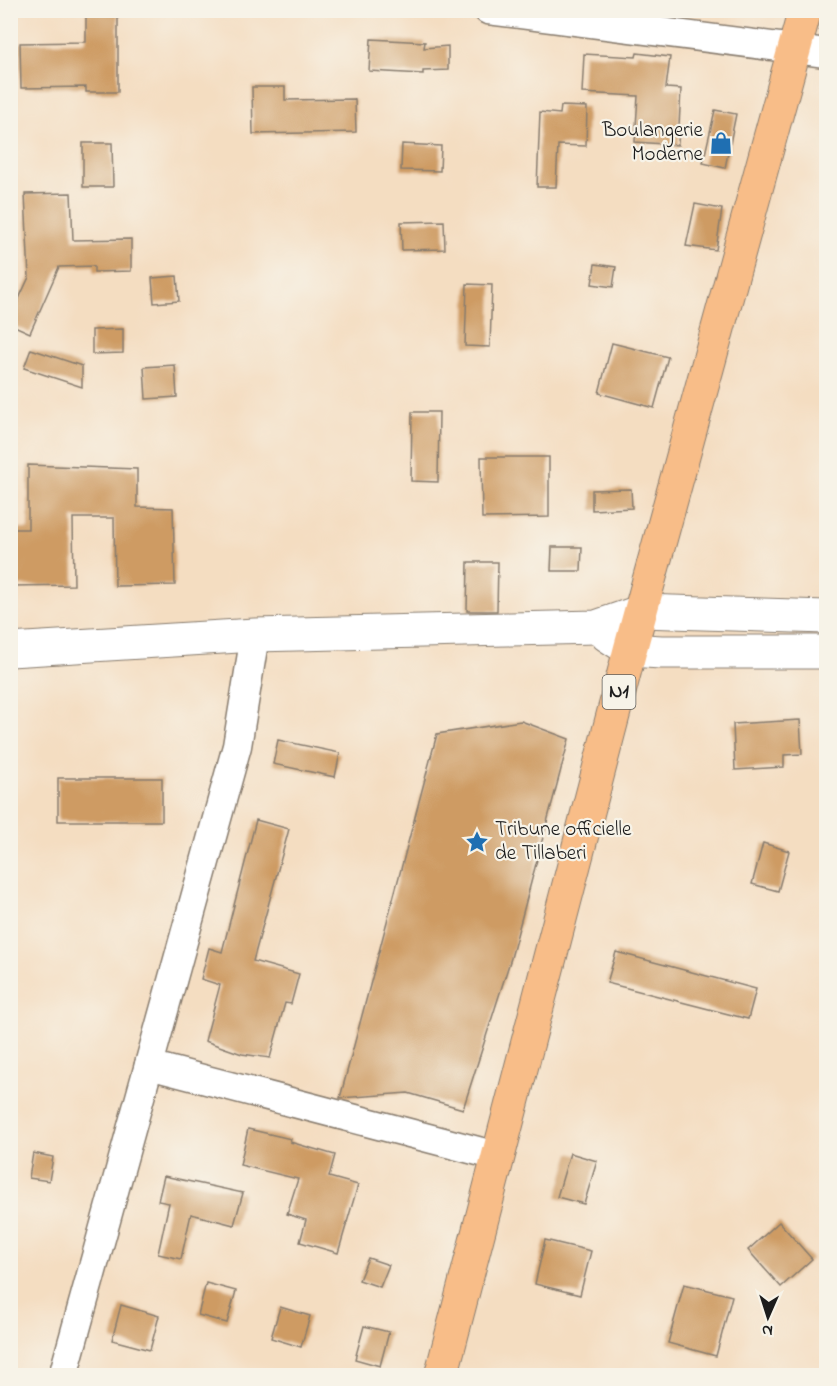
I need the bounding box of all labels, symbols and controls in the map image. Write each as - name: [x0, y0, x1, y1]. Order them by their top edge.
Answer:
- place label: Boulangerie Moderne: [601, 116, 704, 170]
- shop icon: Boulangerie Moderne: [708, 130, 734, 156]
- road number: N1: [602, 675, 636, 709]
- place label: Tribune officielle de Tillaberi: [495, 815, 632, 869]
- place icon: Tribune officielle de Tillaberi: [464, 829, 490, 855]
- north arrow: [738, 1287, 798, 1347]
- text: N: [761, 1318, 773, 1342]

